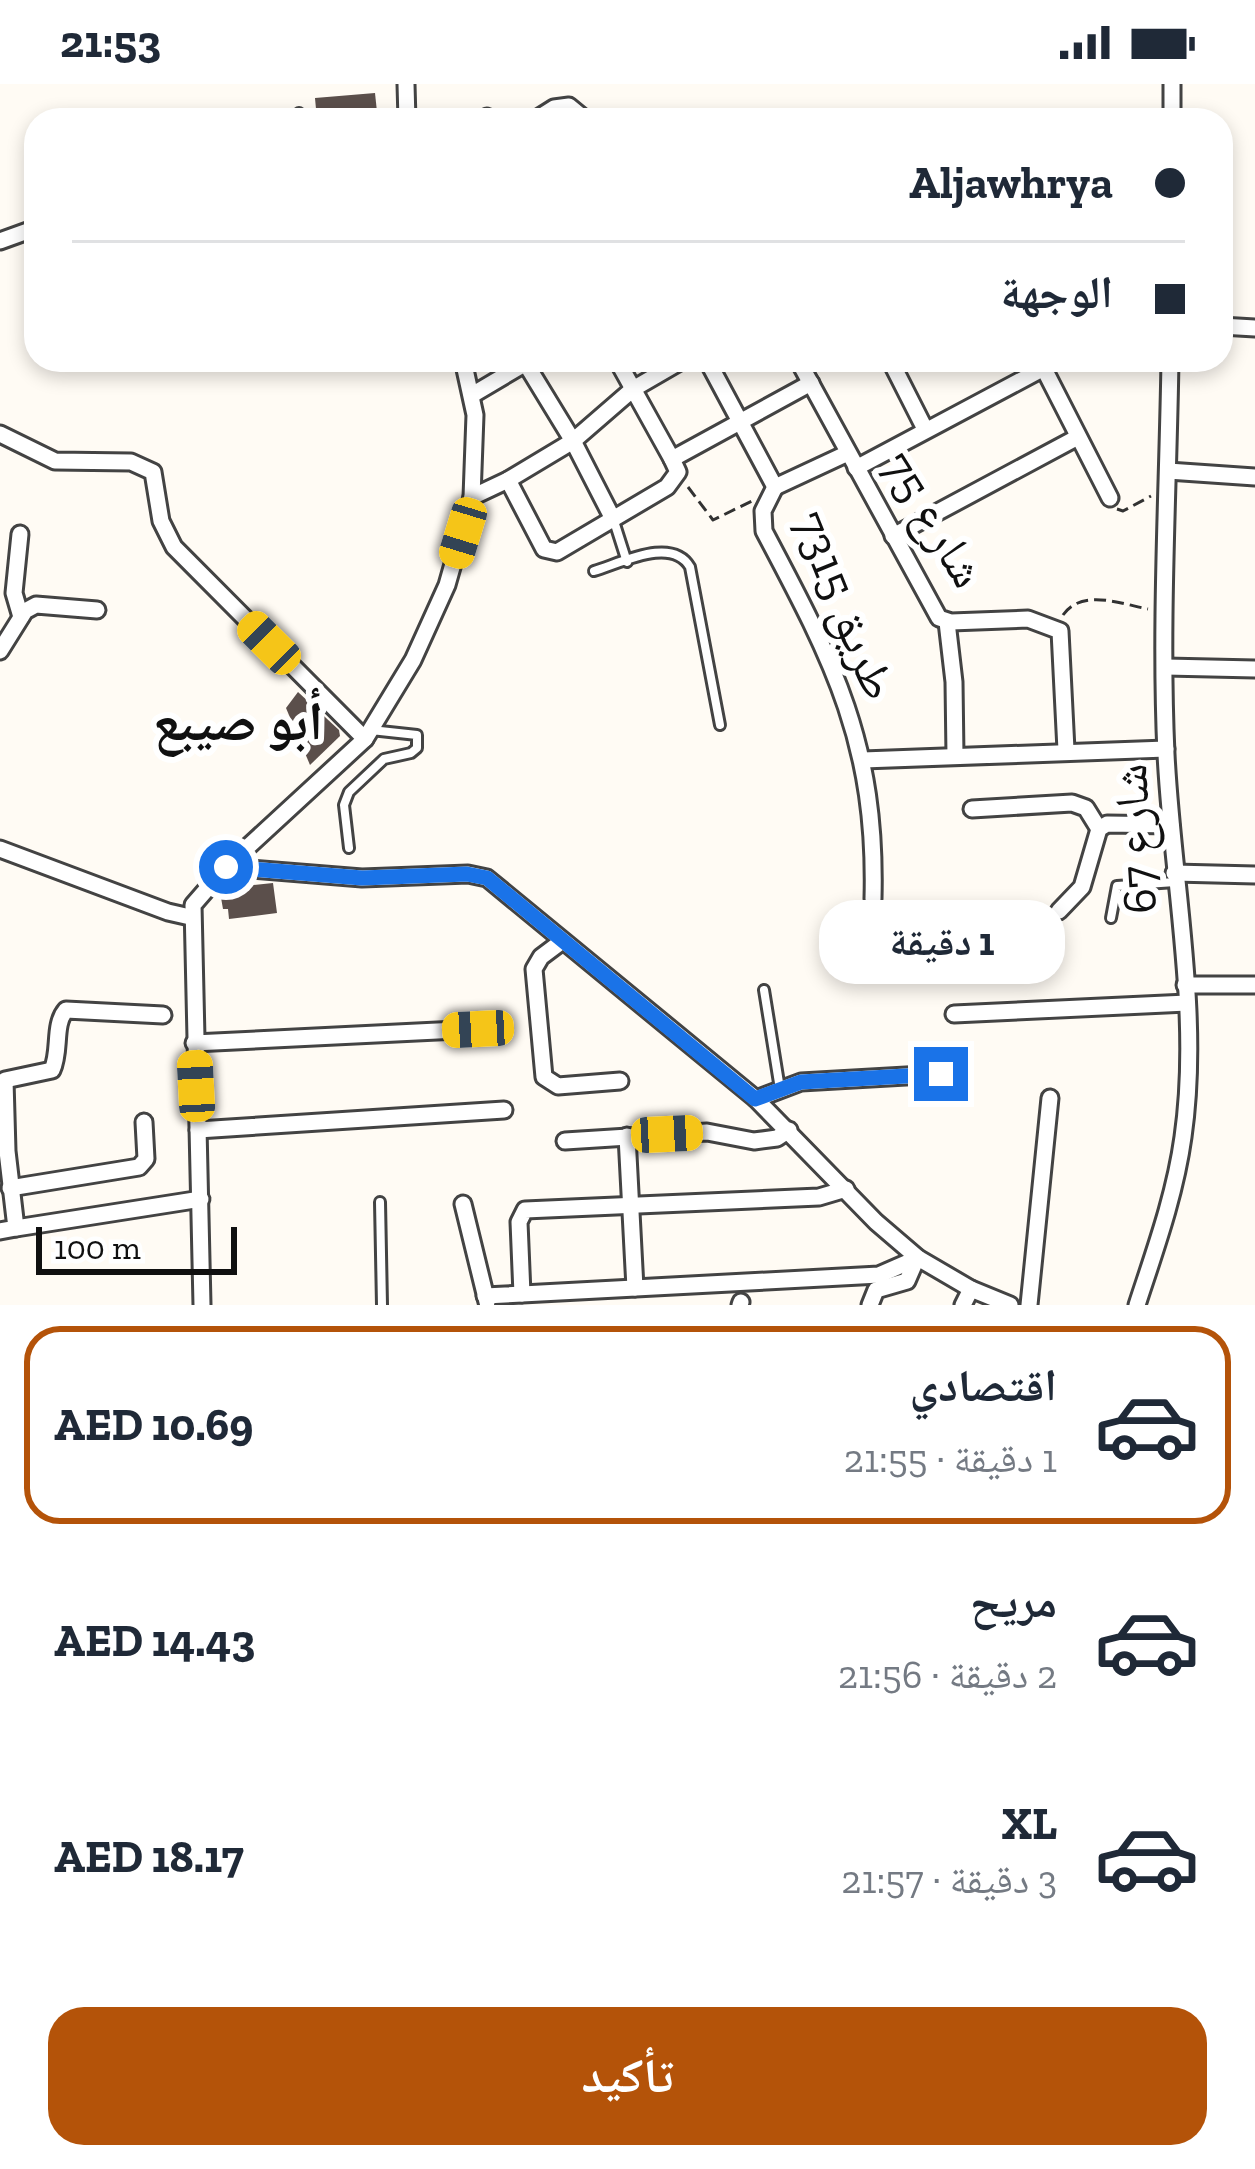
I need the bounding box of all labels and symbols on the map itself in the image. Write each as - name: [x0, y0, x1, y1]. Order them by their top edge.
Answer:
- street label: شارع 75: [868, 441, 997, 599]
- car: [435, 493, 491, 573]
- street label: طريق 7315: [781, 503, 909, 708]
- car: [231, 605, 307, 681]
- district label: أبو صيبع: [153, 687, 323, 757]
- street label: شارع 67: [1101, 762, 1170, 916]
- route start: [199, 840, 253, 894]
- callout: 1 دقيقة: [818, 900, 1064, 984]
- car: [441, 1009, 515, 1049]
- route end: [914, 1047, 968, 1101]
- car: [176, 1049, 216, 1123]
- car: [630, 1114, 704, 1154]
- scale bar: [36, 1221, 237, 1274]

